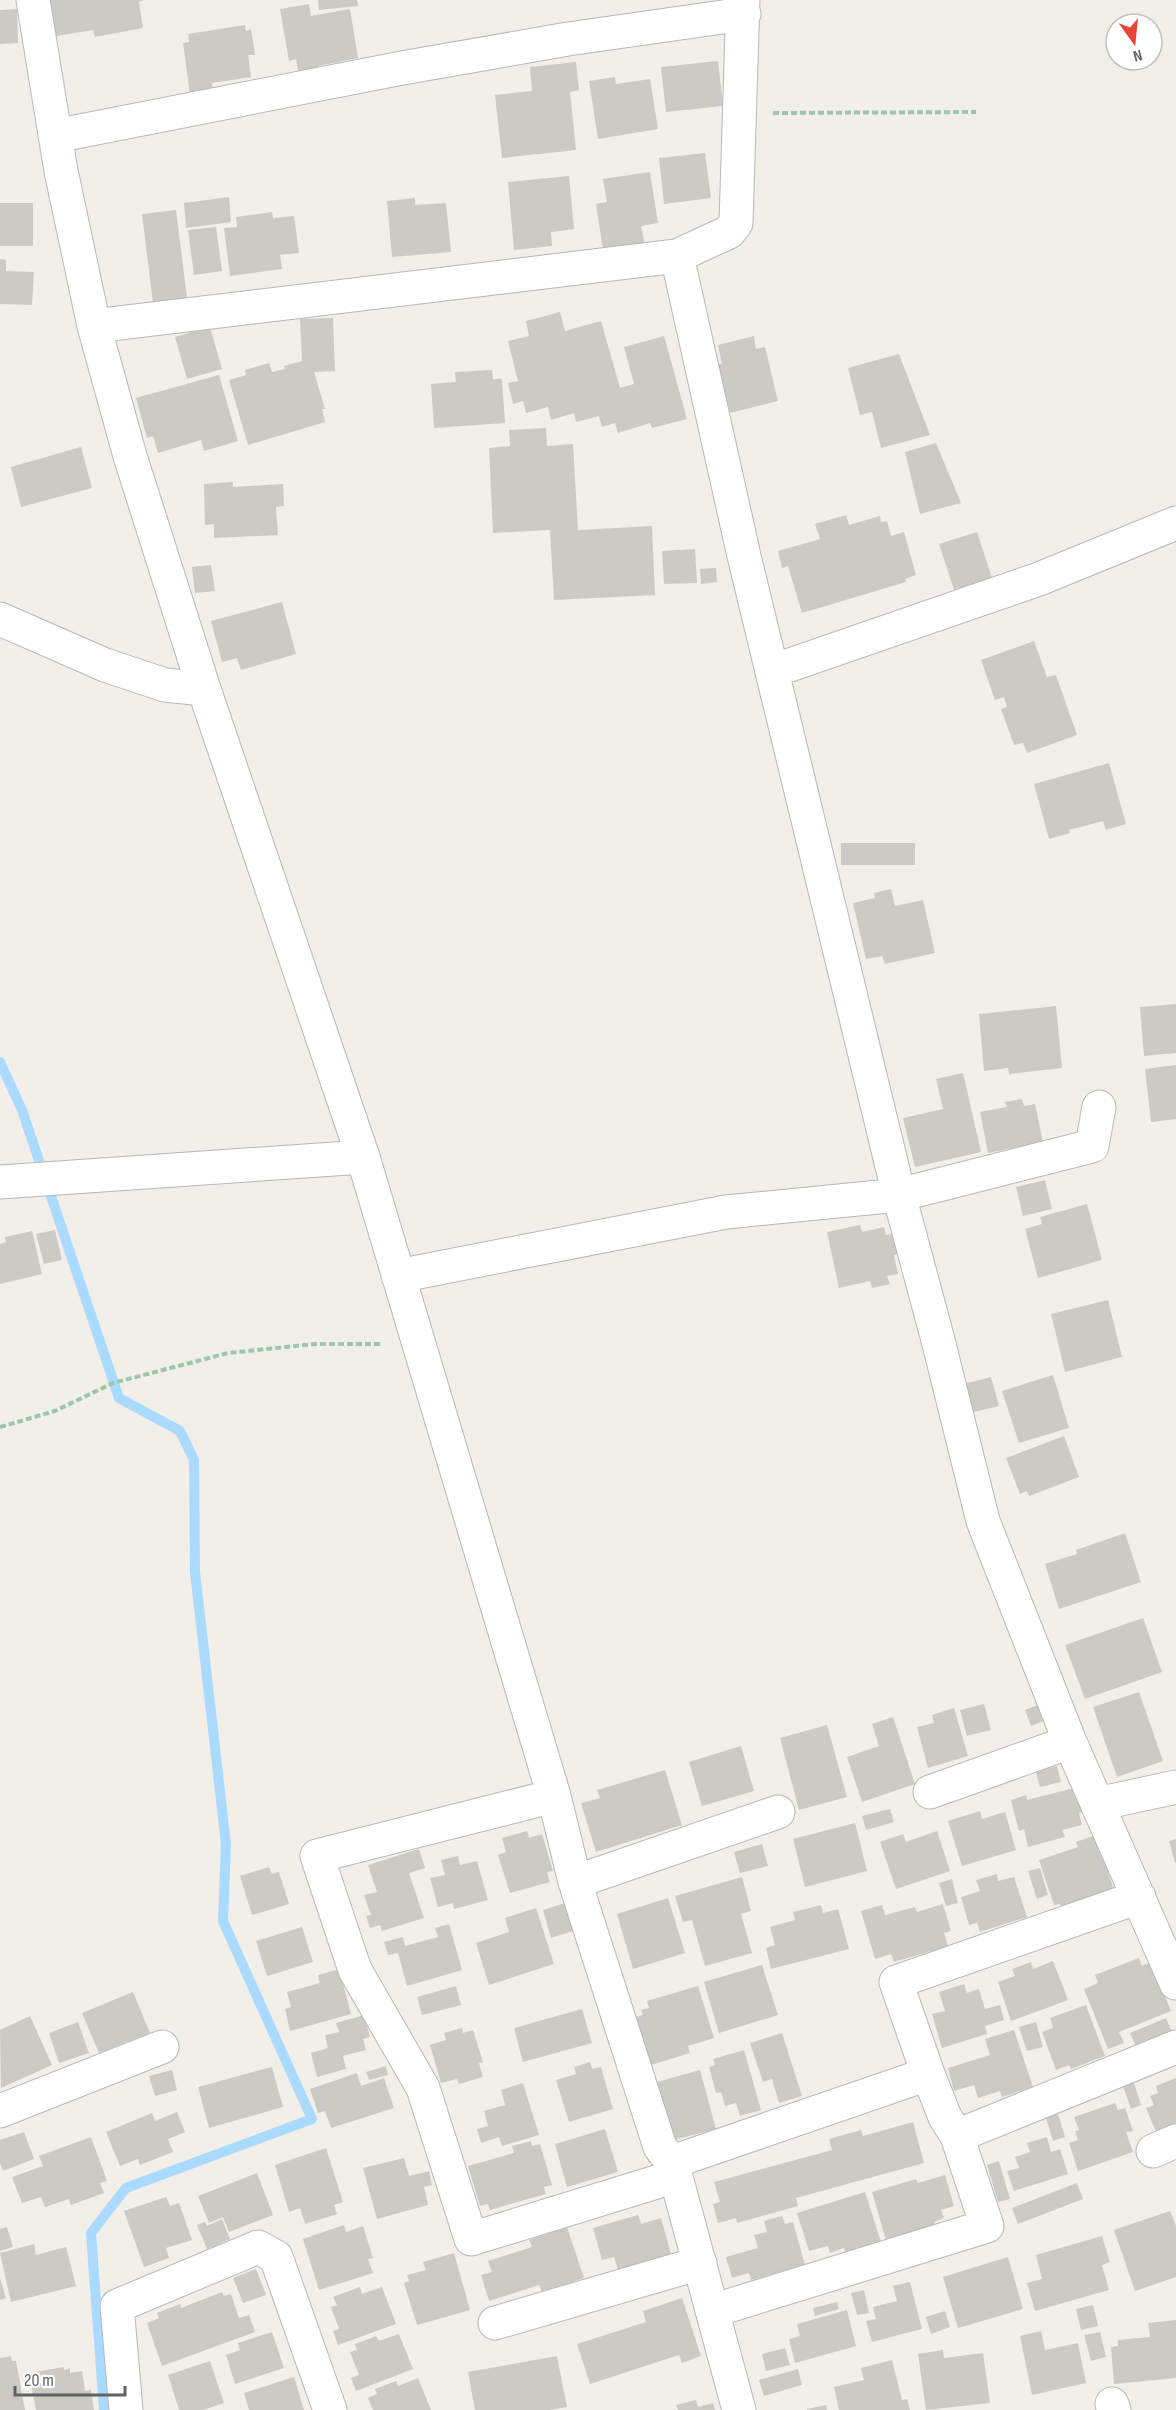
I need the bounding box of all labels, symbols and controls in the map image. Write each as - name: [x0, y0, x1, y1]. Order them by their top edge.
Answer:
- north arrow: [1104, 12, 1164, 72]
- text: N: [1131, 45, 1144, 65]
- scale bar: [15, 2359, 124, 2397]
- text: 20 m: [24, 2370, 54, 2391]

